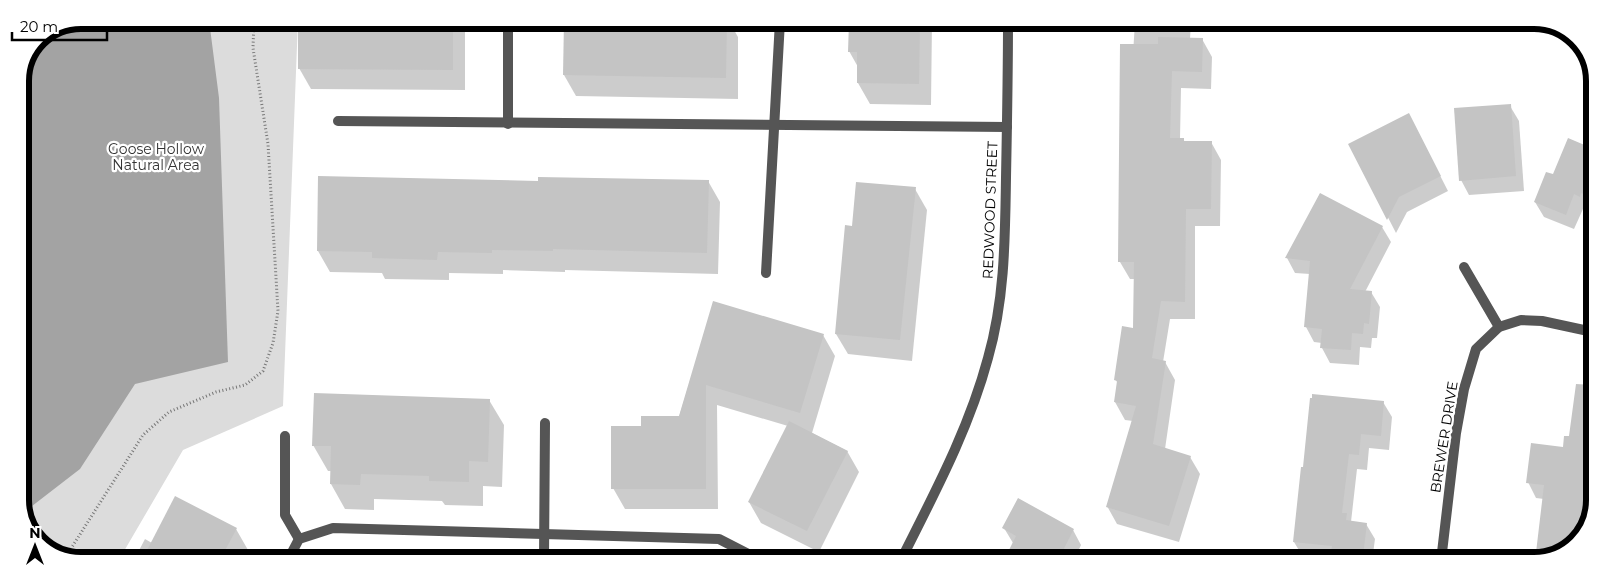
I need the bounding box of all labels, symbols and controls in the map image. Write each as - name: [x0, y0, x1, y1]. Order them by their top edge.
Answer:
- scale bar: [12, 10, 108, 42]
- text: 20 m: [20, 17, 58, 36]
- park label: Goose Hollow Natural Area: [108, 140, 205, 174]
- street label: REDWOOD STREET: [979, 141, 1001, 279]
- street label: BREWER DRIVE: [1426, 380, 1462, 494]
- north arrow: [10, 521, 60, 571]
- text: N: [29, 524, 41, 542]

